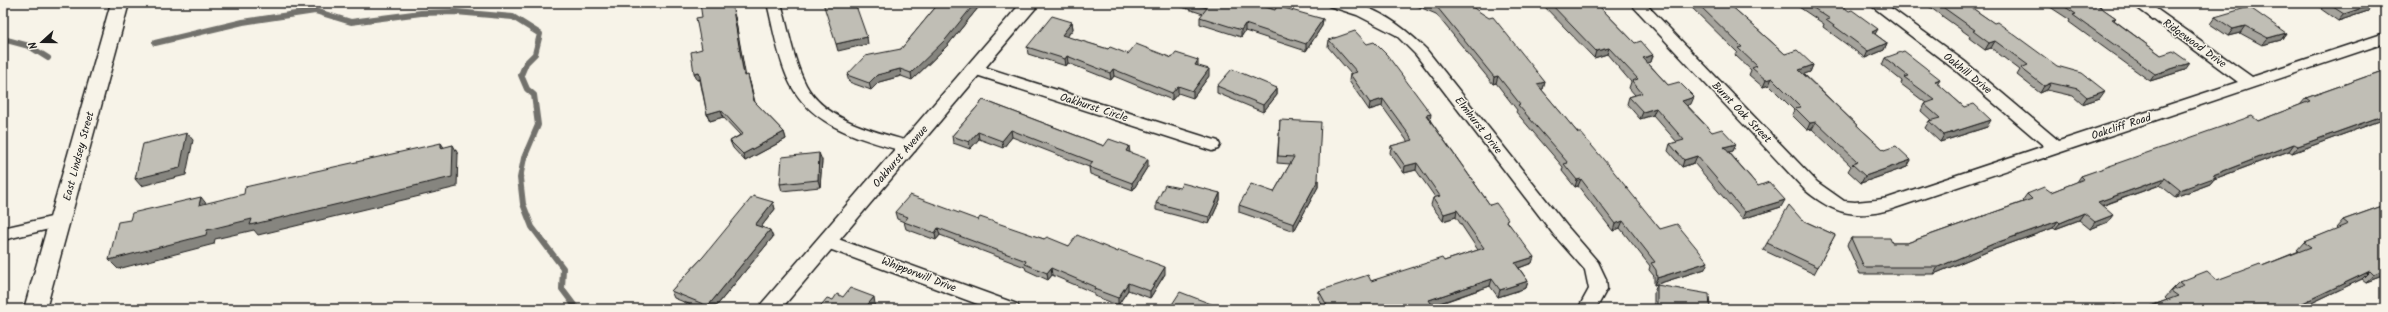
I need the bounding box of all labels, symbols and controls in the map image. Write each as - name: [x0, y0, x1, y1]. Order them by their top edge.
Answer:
- street label: Ridgewood Drive: [2159, 15, 2230, 73]
- north arrow: [22, 22, 62, 62]
- text: N: [24, 39, 43, 52]
- street label: Oakhill Drive: [1939, 48, 1996, 99]
- street label: Burnt Oak Street: [1707, 78, 1776, 148]
- street label: Oakhurst Circle: [1057, 88, 1130, 127]
- street label: Elmhurst Drive: [1450, 93, 1507, 158]
- street label: East Lindsey Street: [58, 109, 100, 203]
- street label: Oakcliff Road: [2089, 109, 2154, 145]
- street label: Oakhurst Avenue: [868, 121, 933, 192]
- street label: Whipporwill Drive: [879, 252, 959, 298]

